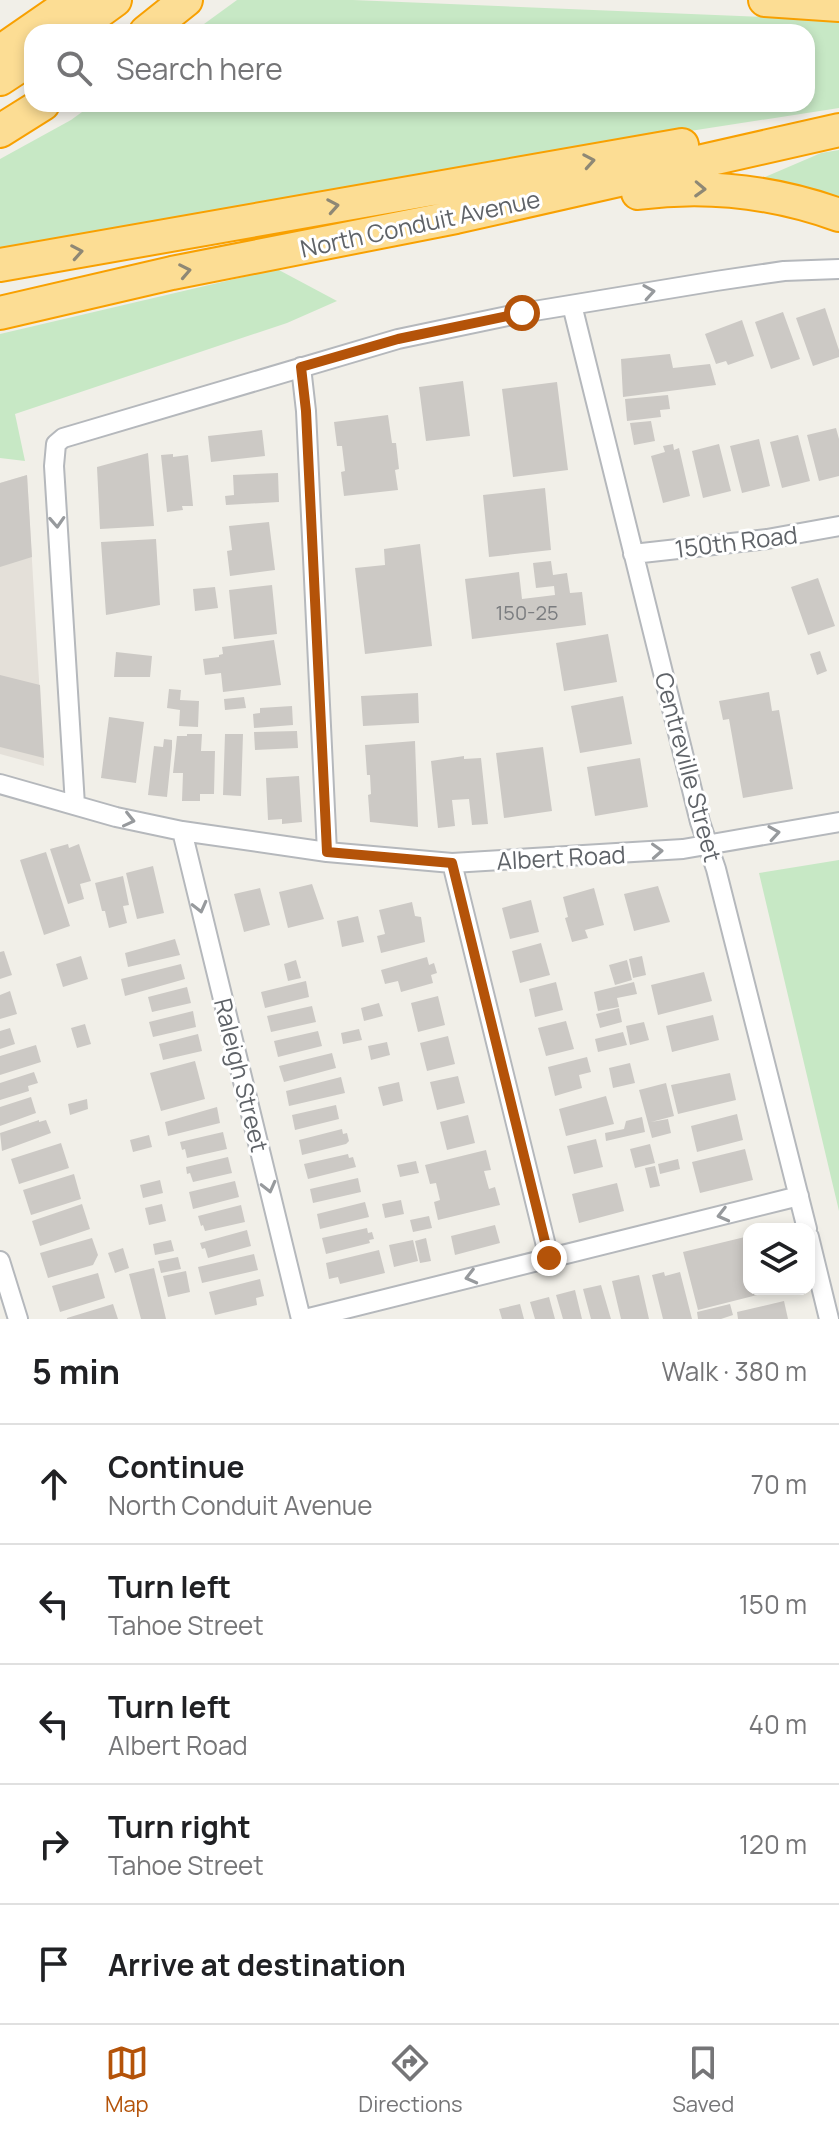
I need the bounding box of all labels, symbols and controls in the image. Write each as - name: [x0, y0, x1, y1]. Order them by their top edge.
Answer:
- search box: [24, 24, 815, 112]
- icon: search: [52, 46, 96, 90]
- text: Search here: [116, 48, 283, 89]
- one-way arrow: [582, 153, 596, 170]
- one-way arrow: [694, 180, 707, 197]
- street label: North Conduit Avenue: [297, 181, 543, 265]
- one-way arrow: [326, 199, 340, 216]
- one-way arrow: [70, 244, 84, 261]
- one-way arrow: [178, 263, 192, 280]
- one-way arrow: [642, 284, 655, 301]
- route start: [504, 295, 540, 331]
- one-way arrow: [48, 516, 65, 529]
- street label: 150th Road: [673, 517, 799, 565]
- house number: 150-25: [496, 599, 558, 626]
- street label: Centreville Street: [648, 669, 730, 865]
- one-way arrow: [122, 811, 136, 828]
- one-way arrow: [767, 825, 780, 842]
- street label: Albert Road: [496, 837, 626, 877]
- one-way arrow: [650, 843, 663, 860]
- one-way arrow: [191, 900, 208, 914]
- street label: Raleigh Street: [207, 995, 277, 1155]
- one-way arrow: [260, 1180, 277, 1193]
- one-way arrow: [717, 1206, 730, 1223]
- map controls: [743, 1223, 815, 1295]
- button: layers: [743, 1223, 815, 1295]
- route end: [531, 1240, 567, 1276]
- one-way arrow: [464, 1268, 478, 1285]
- text: 5 min: [32, 1348, 120, 1394]
- text: Walk · 380 m: [662, 1353, 807, 1389]
- text: Continue: [108, 1446, 244, 1487]
- icon: ahead: [32, 1462, 76, 1506]
- text: 70 m: [751, 1466, 807, 1502]
- text: North Conduit Avenue: [108, 1487, 373, 1523]
- text: Turn left: [108, 1566, 231, 1607]
- icon: left: [32, 1582, 76, 1626]
- text: 150 m: [739, 1586, 807, 1622]
- text: Tahoe Street: [108, 1607, 264, 1643]
- text: Turn left: [108, 1686, 231, 1727]
- icon: left: [32, 1702, 76, 1746]
- text: 40 m: [749, 1706, 807, 1742]
- text: Albert Road: [108, 1727, 248, 1763]
- text: Turn right: [108, 1806, 251, 1847]
- icon: right: [32, 1822, 76, 1866]
- text: 120 m: [739, 1826, 807, 1862]
- text: Tahoe Street: [108, 1847, 264, 1883]
- icon: arrive: [32, 1942, 76, 1986]
- text: Arrive at destination: [108, 1944, 406, 1985]
- tab: Map: [105, 2041, 149, 2119]
- tab: Directions: [358, 2041, 463, 2119]
- tab: Saved: [672, 2041, 734, 2119]

